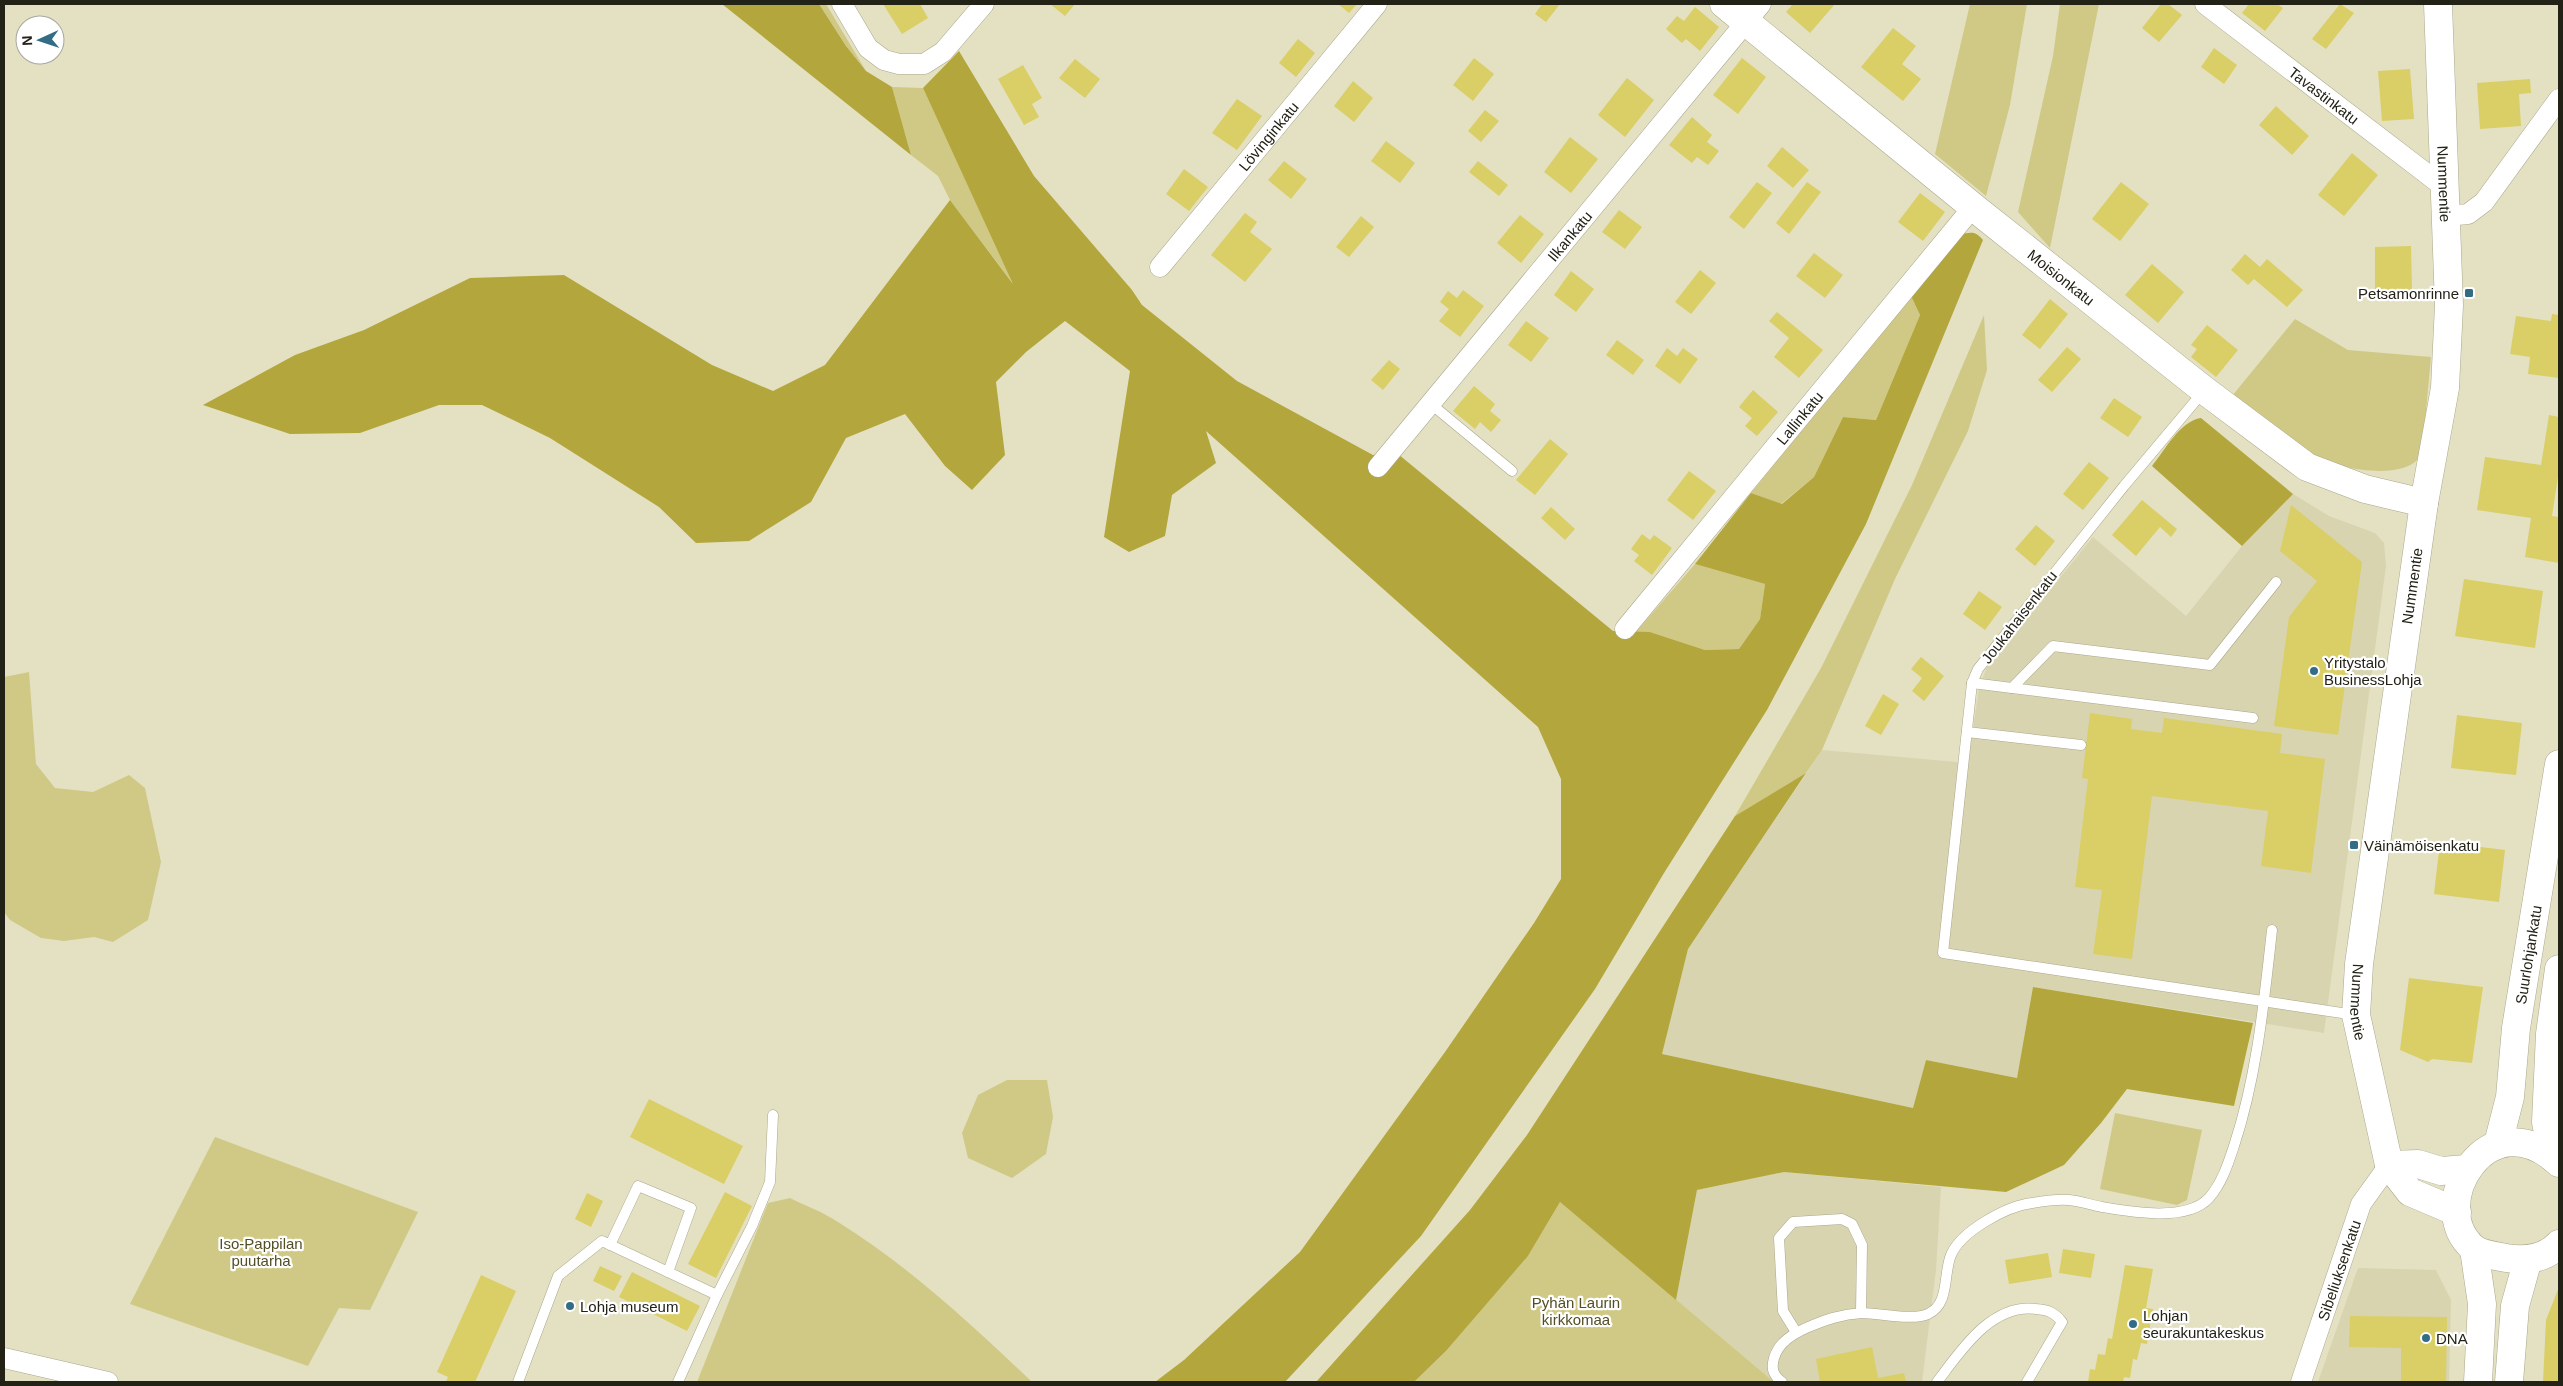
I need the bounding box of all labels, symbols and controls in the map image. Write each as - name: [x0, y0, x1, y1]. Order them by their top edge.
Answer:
- north arrow: [15, 15, 65, 65]
- text: N: [19, 35, 35, 46]
- street label: Tavastinkatu: [2286, 63, 2362, 127]
- street label: Lövinginkatu: [1235, 98, 1302, 174]
- street label: Nummentie: [2435, 145, 2454, 223]
- street label: Ilkankatu: [1544, 207, 1595, 264]
- street label: Moisionkatu: [2025, 245, 2098, 308]
- place label: Petsamonrinne: [2358, 285, 2459, 302]
- marker: Petsamonrinne: [2463, 287, 2475, 299]
- street label: Lallinkatu: [1773, 388, 1826, 447]
- street label: Nummentie: [2398, 547, 2426, 625]
- street label: Joukahaisenkatu: [1978, 567, 2060, 667]
- place label: Yritystalo BusinessLohja: [2324, 654, 2422, 688]
- marker: Yritystalo BusinessLohja: [2308, 665, 2320, 677]
- place label: Väinämöisenkatu: [2364, 837, 2479, 854]
- marker: Väinämöisenkatu: [2348, 839, 2360, 851]
- street label: Suurlohjankatu: [2511, 904, 2544, 1006]
- street label: Nummentie: [2347, 963, 2370, 1042]
- street label: Sibeliuksenkatu: [2314, 1218, 2364, 1323]
- park label: Iso-Pappilan puutarha: [219, 1235, 303, 1269]
- park label: Pyhän Laurin kirkkomaa: [1532, 1294, 1620, 1328]
- place label: Lohja museum: [580, 1298, 678, 1315]
- marker: Lohja museum: [564, 1300, 576, 1312]
- place label: Lohjan seurakuntakeskus: [2143, 1307, 2264, 1341]
- marker: Lohjan seurakuntakeskus: [2127, 1318, 2139, 1330]
- place label: DNA: [2436, 1330, 2468, 1347]
- marker: DNA: [2420, 1332, 2432, 1344]

